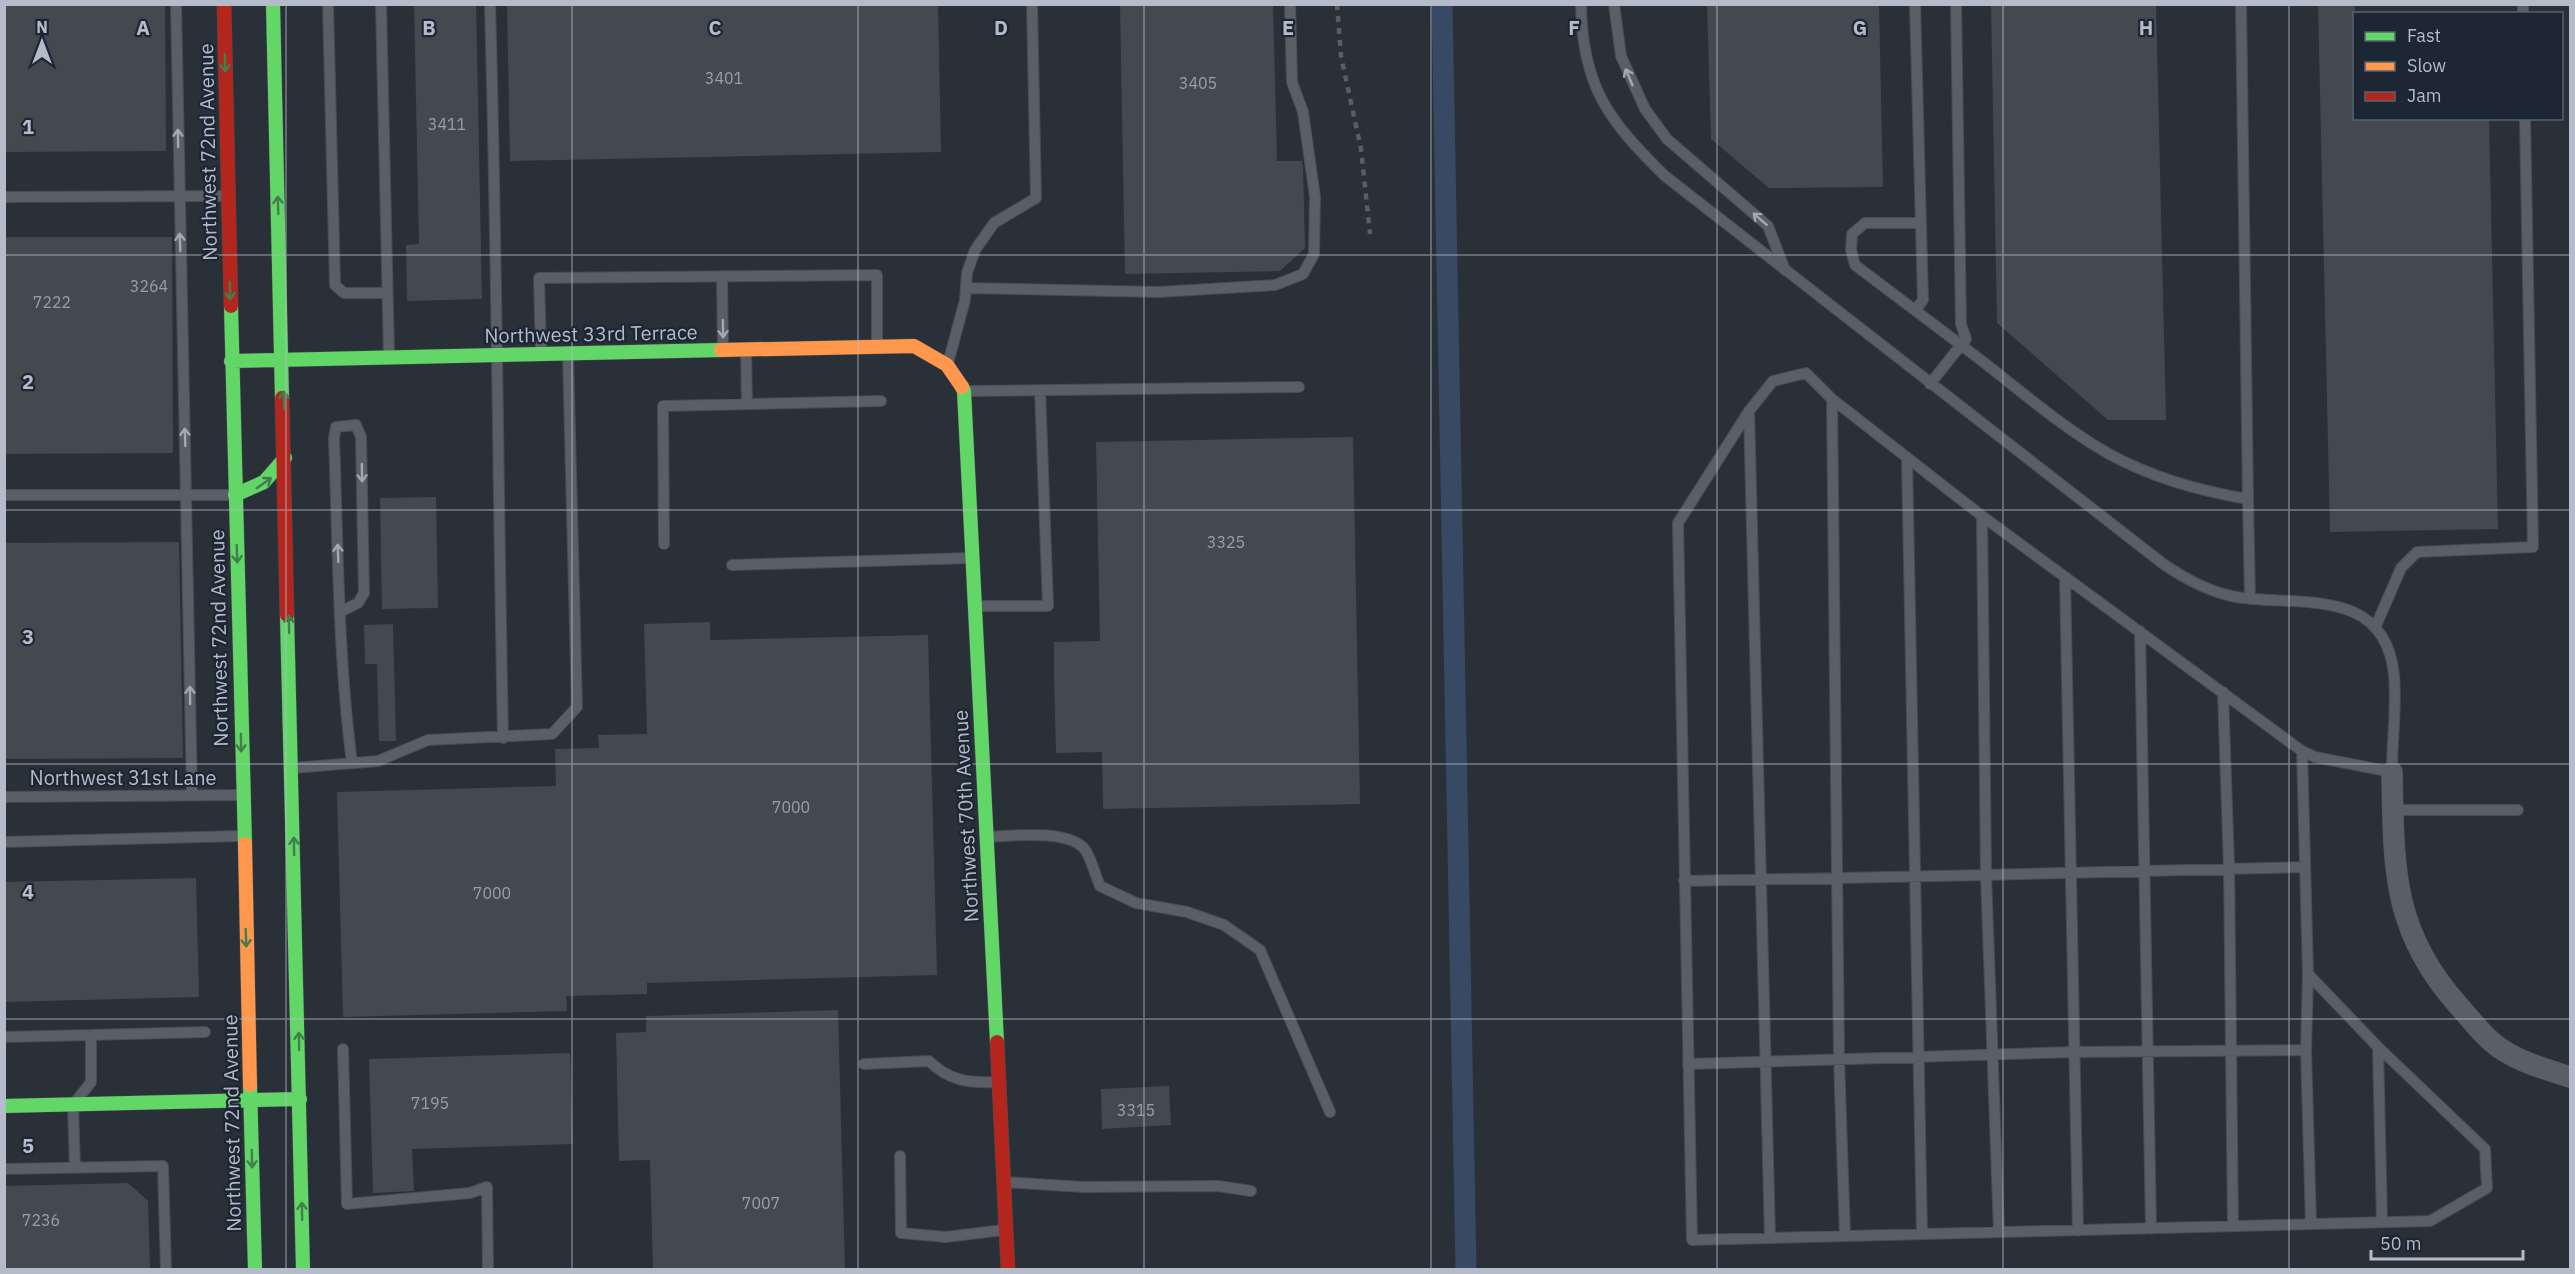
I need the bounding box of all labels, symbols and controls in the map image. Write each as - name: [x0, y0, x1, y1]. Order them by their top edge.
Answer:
- north arrow: [12, 12, 72, 72]
- legend: [2353, 12, 2563, 120]
- text: A: [136, 14, 150, 41]
- text: B: [422, 14, 436, 41]
- text: C: [708, 14, 722, 41]
- text: D: [994, 14, 1008, 41]
- text: E: [1282, 14, 1294, 41]
- text: F: [1568, 14, 1580, 41]
- text: G: [1853, 14, 1867, 41]
- text: H: [2139, 14, 2153, 41]
- text: N: [36, 17, 48, 37]
- text: Fast: [2407, 24, 2441, 47]
- street label: Northwest 72nd Avenue: [192, 43, 223, 261]
- one-way arrow: [220, 52, 231, 72]
- text: Slow: [2407, 54, 2446, 77]
- house number: 3401: [705, 68, 743, 88]
- one-way arrow: [1623, 69, 1635, 87]
- house number: 3405: [1179, 73, 1217, 93]
- text: Jam: [2407, 84, 2442, 107]
- text: 1: [22, 113, 34, 140]
- house number: 3411: [428, 114, 466, 134]
- one-way arrow: [172, 128, 183, 148]
- one-way arrow: [273, 195, 284, 215]
- one-way arrow: [1753, 212, 1768, 226]
- one-way arrow: [174, 233, 185, 253]
- house number: 3264: [130, 276, 168, 296]
- one-way arrow: [224, 281, 236, 301]
- house number: 7222: [33, 292, 71, 312]
- street label: Northwest 33rd Terrace: [484, 318, 698, 349]
- one-way arrow: [717, 319, 729, 339]
- text: 2: [22, 368, 34, 395]
- one-way arrow: [278, 390, 290, 410]
- one-way arrow: [179, 428, 191, 448]
- one-way arrow: [356, 462, 367, 482]
- one-way arrow: [256, 476, 273, 489]
- street label: Northwest 72nd Avenue: [203, 529, 234, 747]
- house number: 3325: [1207, 532, 1245, 552]
- one-way arrow: [231, 543, 242, 563]
- one-way arrow: [333, 544, 344, 564]
- one-way arrow: [284, 614, 295, 634]
- text: 3: [22, 623, 34, 650]
- one-way arrow: [184, 685, 196, 705]
- street label: Northwest 70th Avenue: [946, 709, 985, 923]
- one-way arrow: [236, 732, 247, 752]
- street label: Northwest 31st Lane: [30, 764, 217, 791]
- house number: 7000: [772, 797, 810, 817]
- one-way arrow: [289, 836, 300, 856]
- text: 4: [22, 878, 34, 905]
- house number: 7000: [473, 883, 511, 903]
- one-way arrow: [241, 927, 252, 947]
- street label: Northwest 72nd Avenue: [216, 1014, 247, 1232]
- one-way arrow: [293, 1031, 305, 1051]
- house number: 7195: [411, 1093, 449, 1113]
- house number: 3315: [1117, 1100, 1155, 1120]
- text: 5: [22, 1132, 34, 1159]
- one-way arrow: [247, 1148, 258, 1168]
- house number: 7007: [742, 1193, 780, 1213]
- one-way arrow: [296, 1202, 308, 1222]
- house number: 7236: [22, 1210, 60, 1230]
- scale bar: [2371, 1223, 2522, 1261]
- text: 50 m: [2380, 1232, 2422, 1255]

